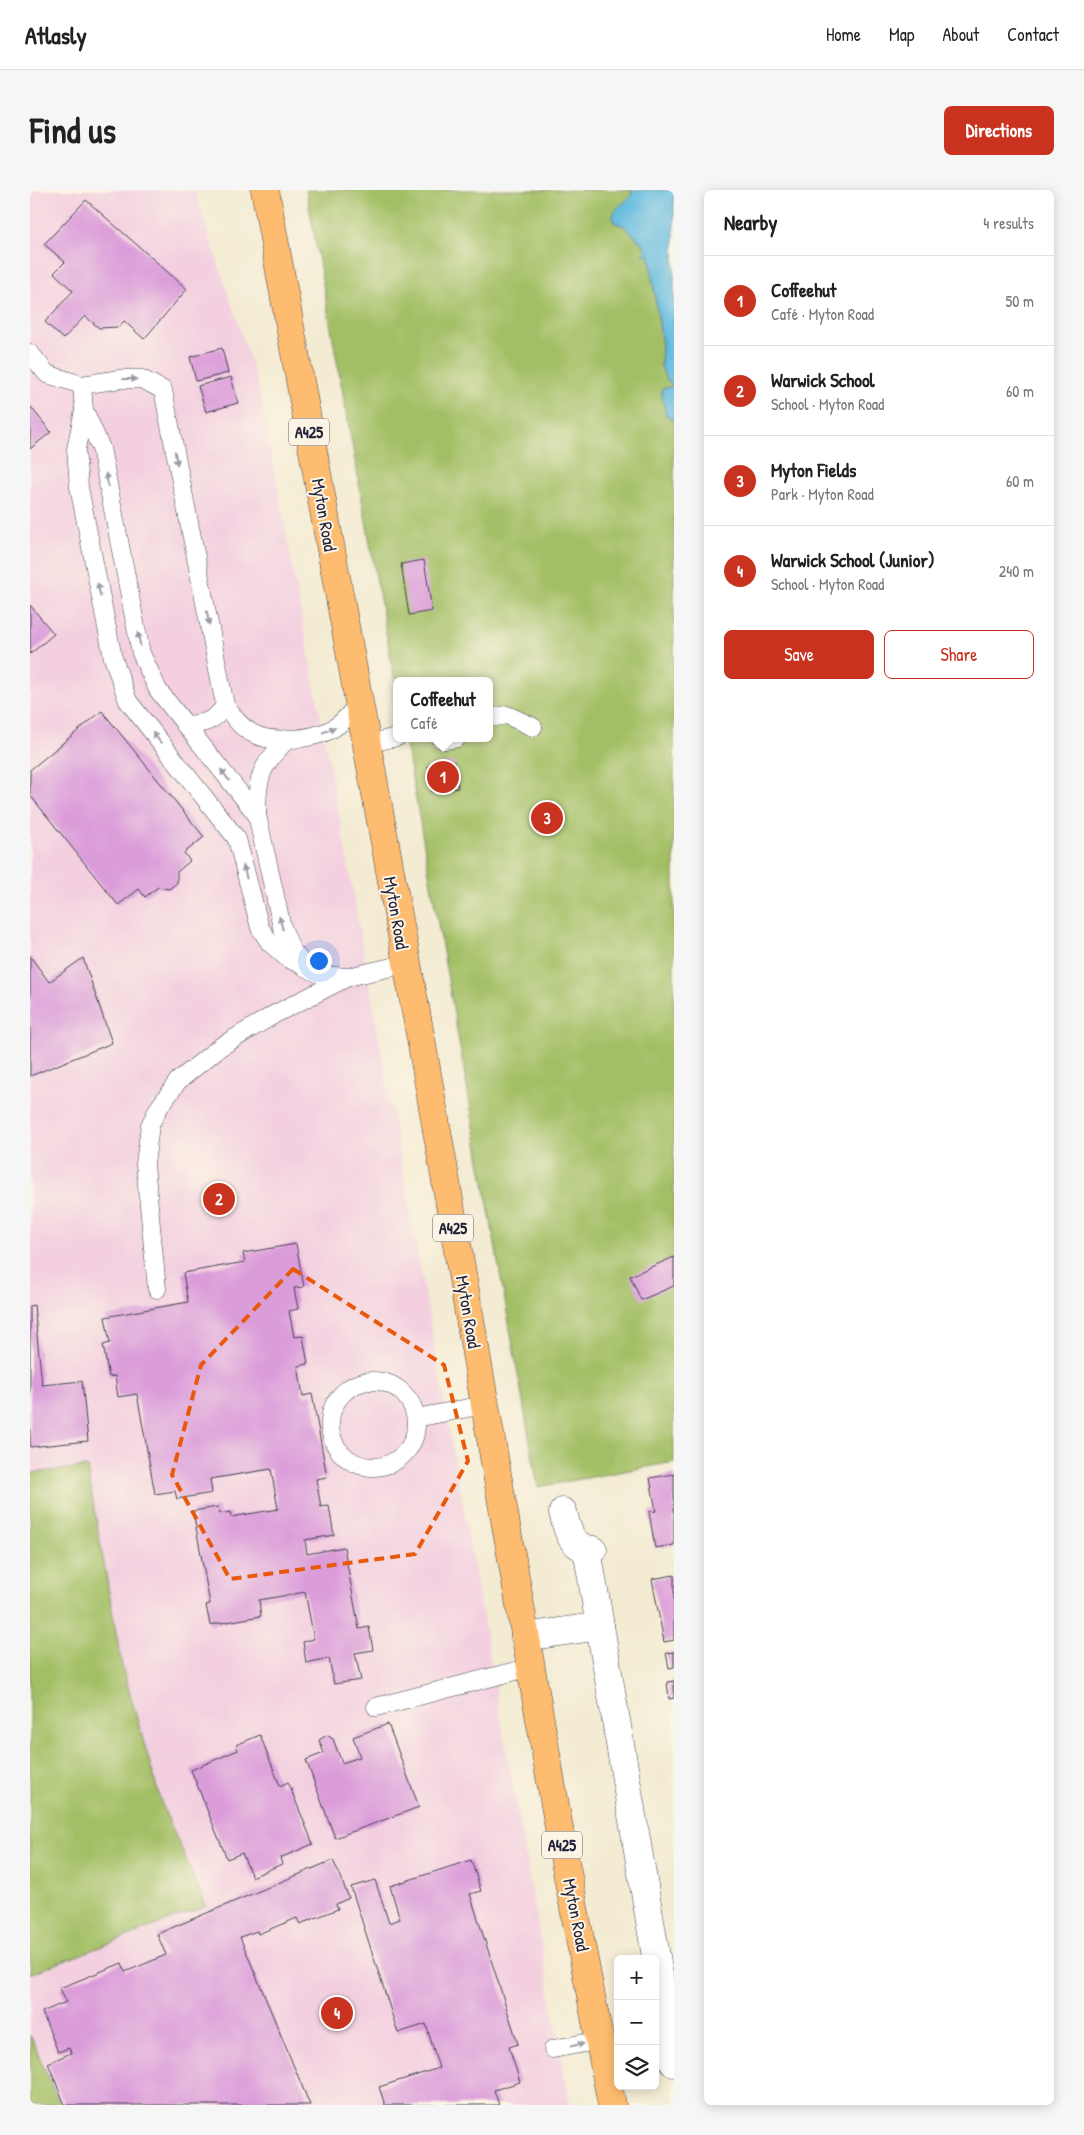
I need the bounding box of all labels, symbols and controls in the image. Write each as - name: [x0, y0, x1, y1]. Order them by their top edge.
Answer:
- text: Atlasly: [25, 19, 87, 51]
- text: Home: [826, 22, 861, 47]
- text: Map: [889, 22, 914, 47]
- text: About: [942, 22, 979, 47]
- text: Contact: [1007, 22, 1059, 47]
- button: Directions: [944, 106, 1054, 155]
- text: Find us: [30, 107, 116, 154]
- text: Nearby: [724, 208, 777, 237]
- text: 4 results: [983, 212, 1034, 234]
- text: Coffeehut: [771, 277, 836, 303]
- text: 1: [737, 290, 743, 312]
- text: 50 m: [1006, 290, 1034, 312]
- text: Café · Myton Road: [771, 303, 874, 325]
- text: Warwick School: [771, 367, 875, 393]
- one-way arrow: [122, 375, 138, 383]
- text: 2: [736, 380, 744, 402]
- text: 60 m: [1006, 380, 1034, 402]
- text: School · Myton Road: [771, 393, 884, 415]
- road number: A425: [289, 418, 329, 446]
- one-way arrow: [173, 451, 181, 467]
- text: Myton Fields: [771, 457, 856, 483]
- text: 3: [736, 470, 744, 492]
- text: 60 m: [1006, 470, 1034, 492]
- one-way arrow: [103, 471, 111, 487]
- street label: Myton Road: [306, 477, 343, 553]
- text: Park · Myton Road: [771, 483, 874, 505]
- text: Warwick School (Junior): [771, 547, 935, 573]
- text: 4: [737, 560, 743, 582]
- text: 240 m: [999, 560, 1034, 582]
- text: School · Myton Road: [771, 573, 884, 595]
- one-way arrow: [95, 582, 103, 597]
- one-way arrow: [204, 610, 212, 626]
- button: Save: [724, 630, 874, 679]
- button: Share: [884, 630, 1034, 679]
- one-way arrow: [134, 631, 142, 647]
- popup: [393, 677, 493, 742]
- text: Coffeehut: [410, 686, 476, 712]
- text: Café: [410, 712, 438, 734]
- one-way arrow: [322, 726, 337, 734]
- one-way arrow: [152, 732, 163, 745]
- pin: 1: [427, 758, 459, 796]
- one-way arrow: [219, 769, 230, 782]
- pin: 3: [531, 799, 563, 837]
- one-way arrow: [241, 864, 249, 879]
- street label: Myton Road: [378, 875, 415, 951]
- one-way arrow: [277, 916, 285, 931]
- your location: [306, 948, 332, 974]
- pin: 2: [203, 1180, 235, 1218]
- road number: A425: [433, 1214, 473, 1242]
- street label: Myton Road: [450, 1274, 487, 1350]
- road number: A425: [542, 1832, 582, 1858]
- street label: Myton Road: [557, 1876, 596, 1953]
- map controls: [614, 1955, 659, 2090]
- button: +: [614, 1955, 659, 2000]
- pin: 4: [321, 1994, 353, 2032]
- button: −: [614, 2000, 659, 2045]
- one-way arrow: [569, 2041, 585, 2049]
- button: layers: [614, 2045, 659, 2090]

